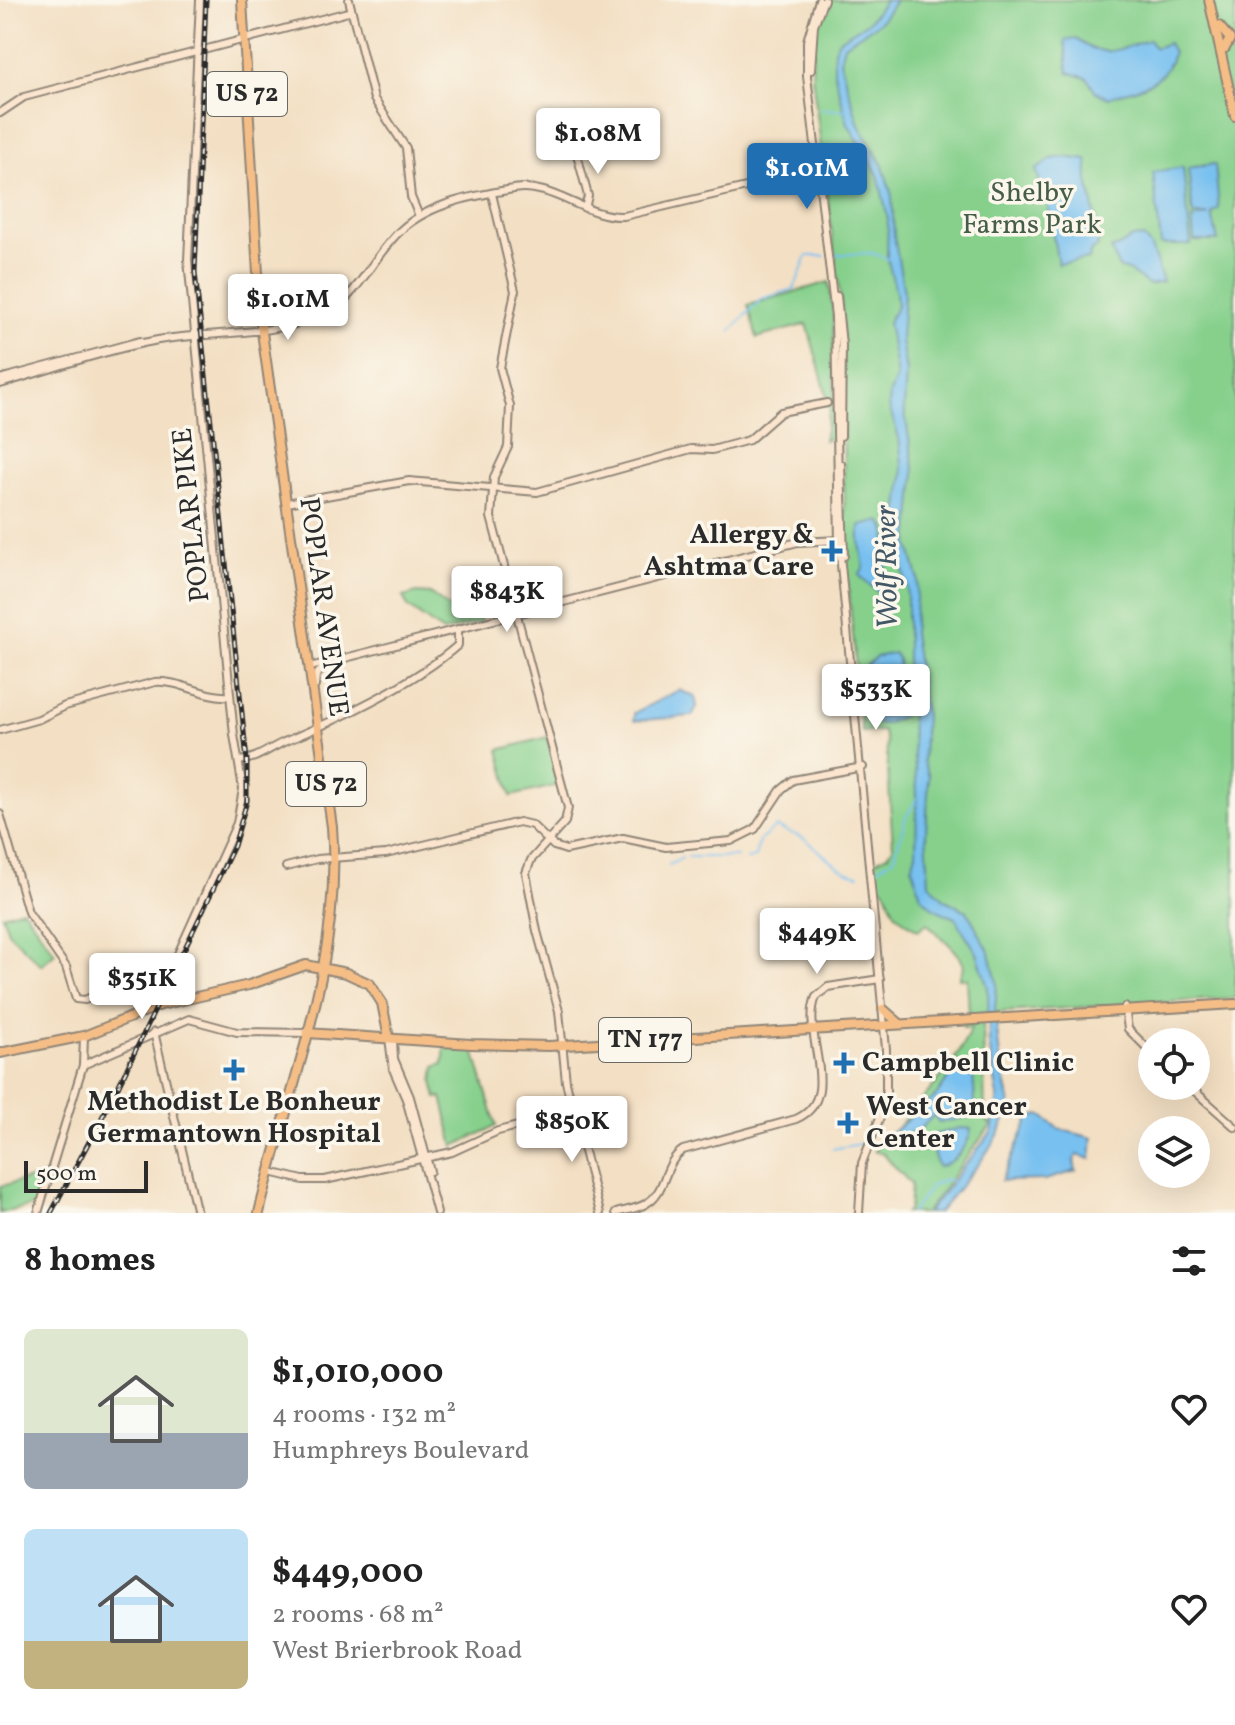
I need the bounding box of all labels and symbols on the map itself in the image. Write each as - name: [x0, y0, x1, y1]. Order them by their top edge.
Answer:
- road number: US 72: [207, 72, 287, 116]
- pin: $1.08M: [533, 108, 663, 176]
- pin: $1.01M: [742, 143, 872, 211]
- park label: Shelby Farms Park: [962, 174, 1102, 245]
- pin: $1.01M: [223, 274, 353, 342]
- street label: POPLAR PIKE: [163, 426, 221, 604]
- street label: POPLAR AVENUE: [288, 495, 358, 719]
- water label: Wolf River: [866, 504, 910, 630]
- place label: Allergy & Ashtma Care: [644, 516, 814, 587]
- marker: Allergy & Ashtma Care: [821, 540, 843, 562]
- pin: $843K: [451, 566, 563, 634]
- pin: $533K: [820, 664, 932, 732]
- road number: US 72: [286, 762, 366, 806]
- pin: $449K: [761, 908, 873, 976]
- pin: $351K: [86, 953, 198, 1021]
- road number: TN 177: [599, 1018, 691, 1062]
- place label: Campbell Clinic: [862, 1044, 1074, 1083]
- marker: Campbell Clinic: [833, 1052, 855, 1074]
- marker: Methodist Le Bonheur Germantown Hospital: [223, 1059, 245, 1081]
- place label: Methodist Le Bonheur Germantown Hospital: [87, 1083, 381, 1154]
- place label: West Cancer Center: [866, 1088, 1027, 1159]
- pin: $850K: [516, 1096, 628, 1164]
- marker: West Cancer Center: [837, 1112, 859, 1134]
- scale bar: [24, 1157, 148, 1193]

